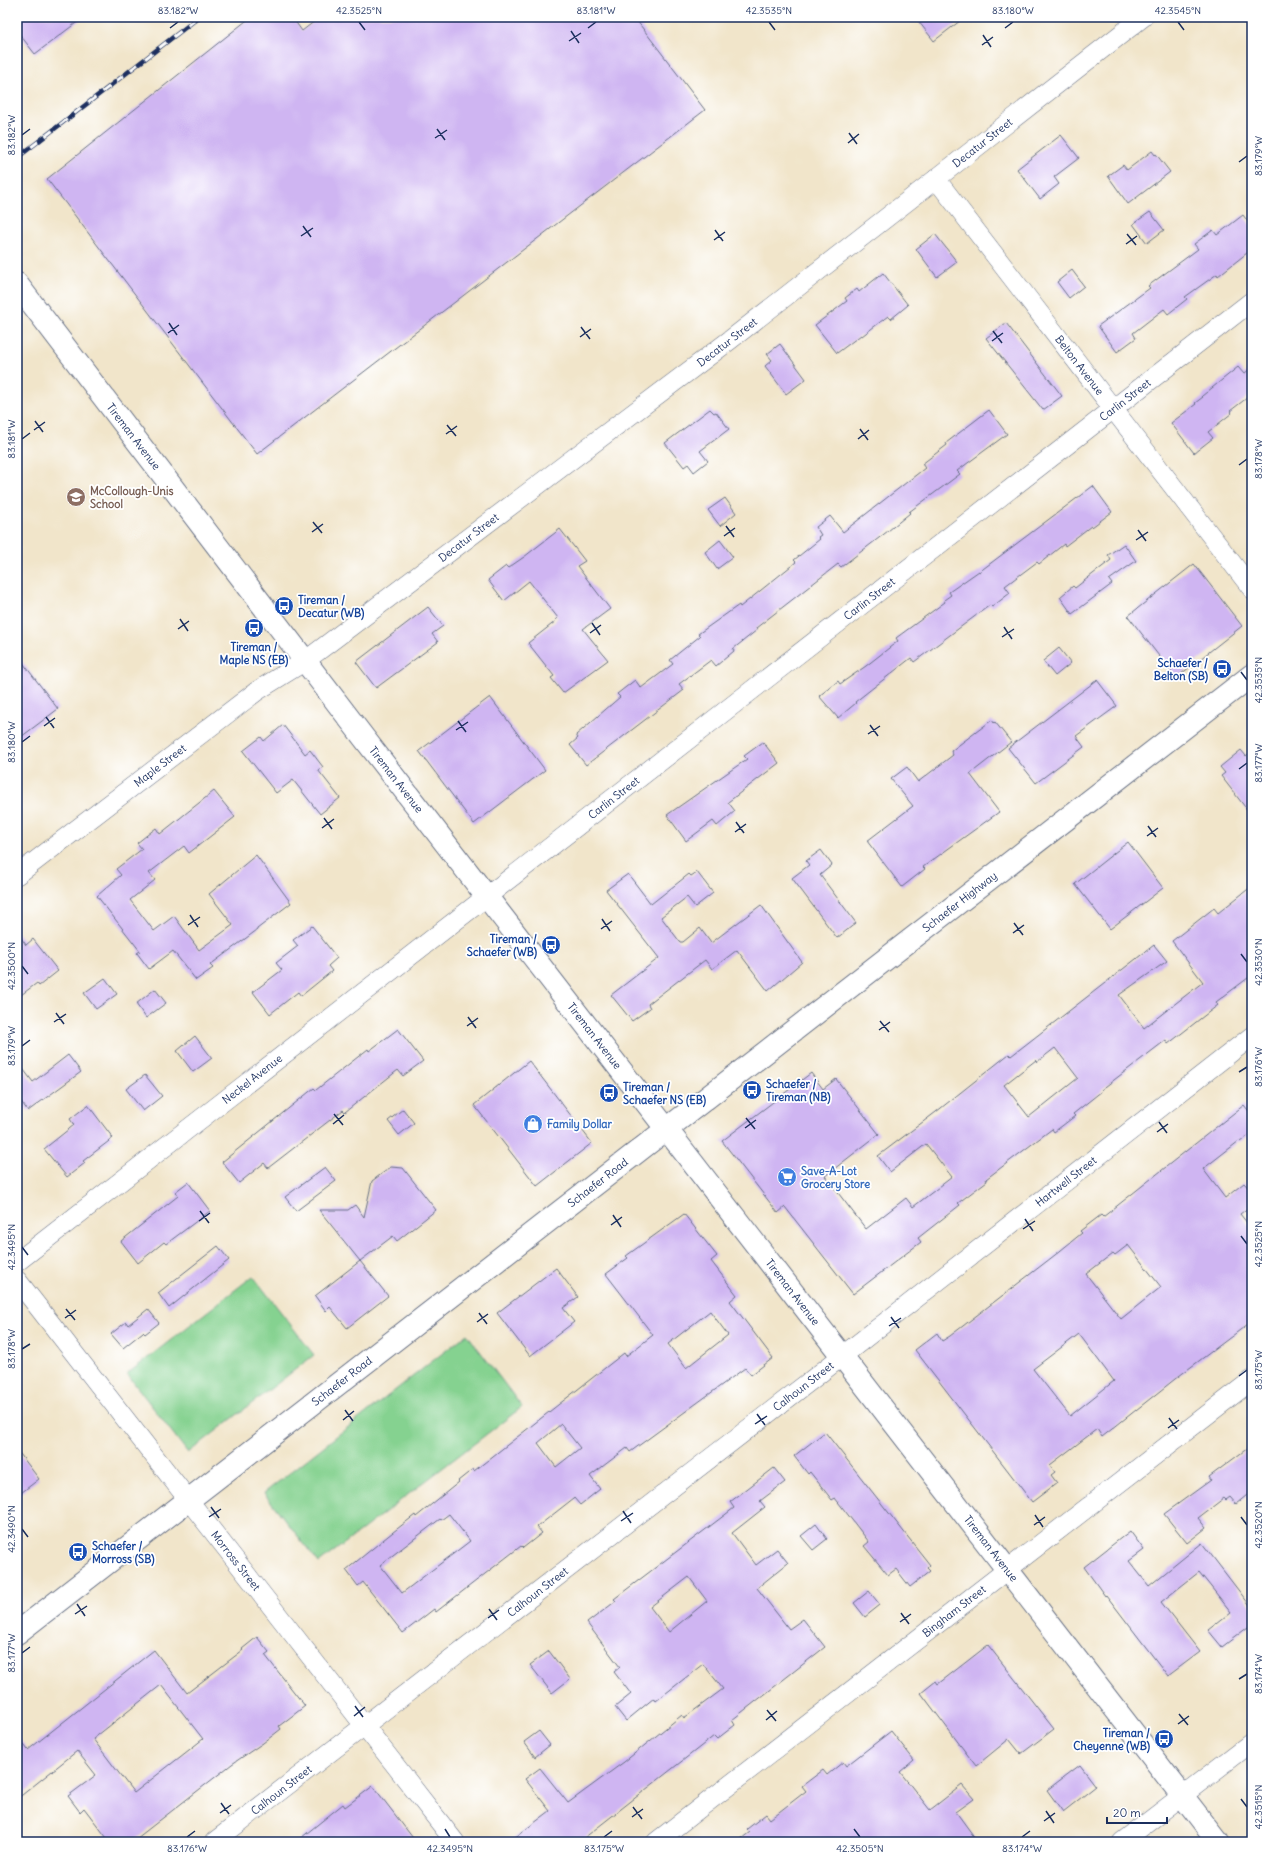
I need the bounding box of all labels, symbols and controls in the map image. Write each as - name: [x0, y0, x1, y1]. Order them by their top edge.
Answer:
- text: 83.182°W: [158, 4, 198, 17]
- text: 42.3525°N: [336, 4, 382, 17]
- text: 83.181°W: [576, 4, 616, 17]
- text: 42.3535°N: [746, 4, 792, 17]
- text: 83.180°W: [992, 4, 1034, 17]
- text: 42.3545°N: [1155, 4, 1201, 17]
- text: 83.182°W: [5, 115, 18, 155]
- street label: Decatur Street: [950, 115, 1015, 170]
- text: 83.179°W: [1252, 136, 1265, 176]
- street label: Decatur Street: [694, 314, 760, 370]
- street label: Belton Avenue: [1052, 333, 1107, 398]
- street label: Carlin Street: [1097, 375, 1154, 424]
- street label: Tireman Avenue: [104, 400, 164, 473]
- text: 83.181°W: [5, 419, 18, 459]
- text: 83.178°W: [1252, 439, 1265, 479]
- place label: McCollough-Unis School: [90, 484, 173, 511]
- school or university icon: McCollough-Unis School: [65, 486, 87, 508]
- street label: Decatur Street: [436, 510, 502, 565]
- street label: Carlin Street: [841, 574, 898, 623]
- place label: Tireman / Decatur (WB): [298, 593, 365, 621]
- bus stop icon: Tireman / Decatur (WB): [273, 595, 295, 617]
- bus stop icon: Tireman / Maple NS (EB): [243, 617, 265, 639]
- place label: Tireman / Maple NS (EB): [220, 640, 289, 668]
- place label: Schaefer / Belton (SB): [1154, 656, 1209, 684]
- text: 42.3535°N: [1252, 657, 1265, 703]
- bus stop icon: Schaefer / Belton (SB): [1211, 658, 1233, 680]
- text: 83.180°W: [5, 721, 18, 763]
- street label: Maple Street: [131, 741, 189, 790]
- text: 83.177°W: [1252, 743, 1265, 783]
- street label: Tireman Avenue: [366, 744, 426, 816]
- street label: Carlin Street: [585, 773, 642, 822]
- street label: Schaefer Highway: [920, 868, 1000, 935]
- place label: Tireman / Schaefer (WB): [467, 932, 538, 960]
- bus stop icon: Tireman / Schaefer (WB): [540, 934, 562, 956]
- text: 42.3530°N: [1252, 938, 1265, 986]
- text: 42.3500°N: [5, 942, 18, 990]
- street label: Tireman Avenue: [564, 1000, 625, 1072]
- text: 83.179°W: [5, 1026, 18, 1066]
- text: 83.176°W: [1252, 1047, 1265, 1087]
- street label: Neckel Avenue: [219, 1051, 285, 1107]
- place label: Schaefer / Tireman (NB): [766, 1077, 831, 1105]
- bus stop icon: Schaefer / Tireman (NB): [741, 1079, 763, 1101]
- place label: Tireman / Schaefer NS (EB): [623, 1080, 707, 1108]
- bus stop icon: Tireman / Schaefer NS (EB): [598, 1082, 620, 1104]
- shop icon: Family Dollar: [522, 1113, 544, 1135]
- place label: Family Dollar: [547, 1117, 613, 1132]
- street label: Hartwell Street: [1032, 1153, 1100, 1210]
- street label: Schaefer Road: [565, 1154, 631, 1210]
- place label: Save-A-Lot Grocery Store: [801, 1164, 870, 1192]
- supermarket icon: Save-A-Lot Grocery Store: [776, 1166, 798, 1188]
- text: 42.3525°N: [1252, 1221, 1265, 1267]
- text: 42.3495°N: [5, 1224, 18, 1270]
- street label: Tireman Avenue: [763, 1256, 823, 1328]
- text: 83.178°W: [5, 1329, 18, 1369]
- text: 83.175°W: [1252, 1350, 1265, 1390]
- street label: Schaefer Road: [309, 1353, 375, 1409]
- street label: Calhoun Street: [770, 1358, 837, 1414]
- text: 42.3520°N: [1252, 1501, 1265, 1549]
- text: 42.3490°N: [5, 1505, 18, 1553]
- street label: Tireman Avenue: [961, 1512, 1021, 1584]
- street label: Morross Street: [208, 1528, 264, 1594]
- place label: Schaefer / Morross (SB): [92, 1539, 155, 1567]
- bus stop icon: Schaefer / Morross (SB): [67, 1541, 89, 1563]
- street label: Calhoun Street: [504, 1564, 571, 1620]
- street label: Bingham Street: [919, 1582, 989, 1640]
- text: 83.177°W: [5, 1633, 18, 1673]
- text: 83.174°W: [1252, 1654, 1265, 1694]
- place label: Tireman / Cheyenne (WB): [1073, 1726, 1151, 1754]
- bus stop icon: Tireman / Cheyenne (WB): [1153, 1728, 1175, 1750]
- street label: Calhoun Street: [248, 1762, 315, 1818]
- text: 42.3515°N: [1252, 1785, 1265, 1829]
- scale bar: [1107, 1799, 1167, 1825]
- text: 20 m: [1113, 1805, 1141, 1820]
- text: 83.176°W: [167, 1842, 207, 1855]
- text: 42.3495°N: [427, 1842, 473, 1855]
- text: 83.175°W: [584, 1842, 624, 1855]
- text: 42.3505°N: [836, 1842, 884, 1855]
- text: 83.174°W: [1002, 1842, 1042, 1855]

